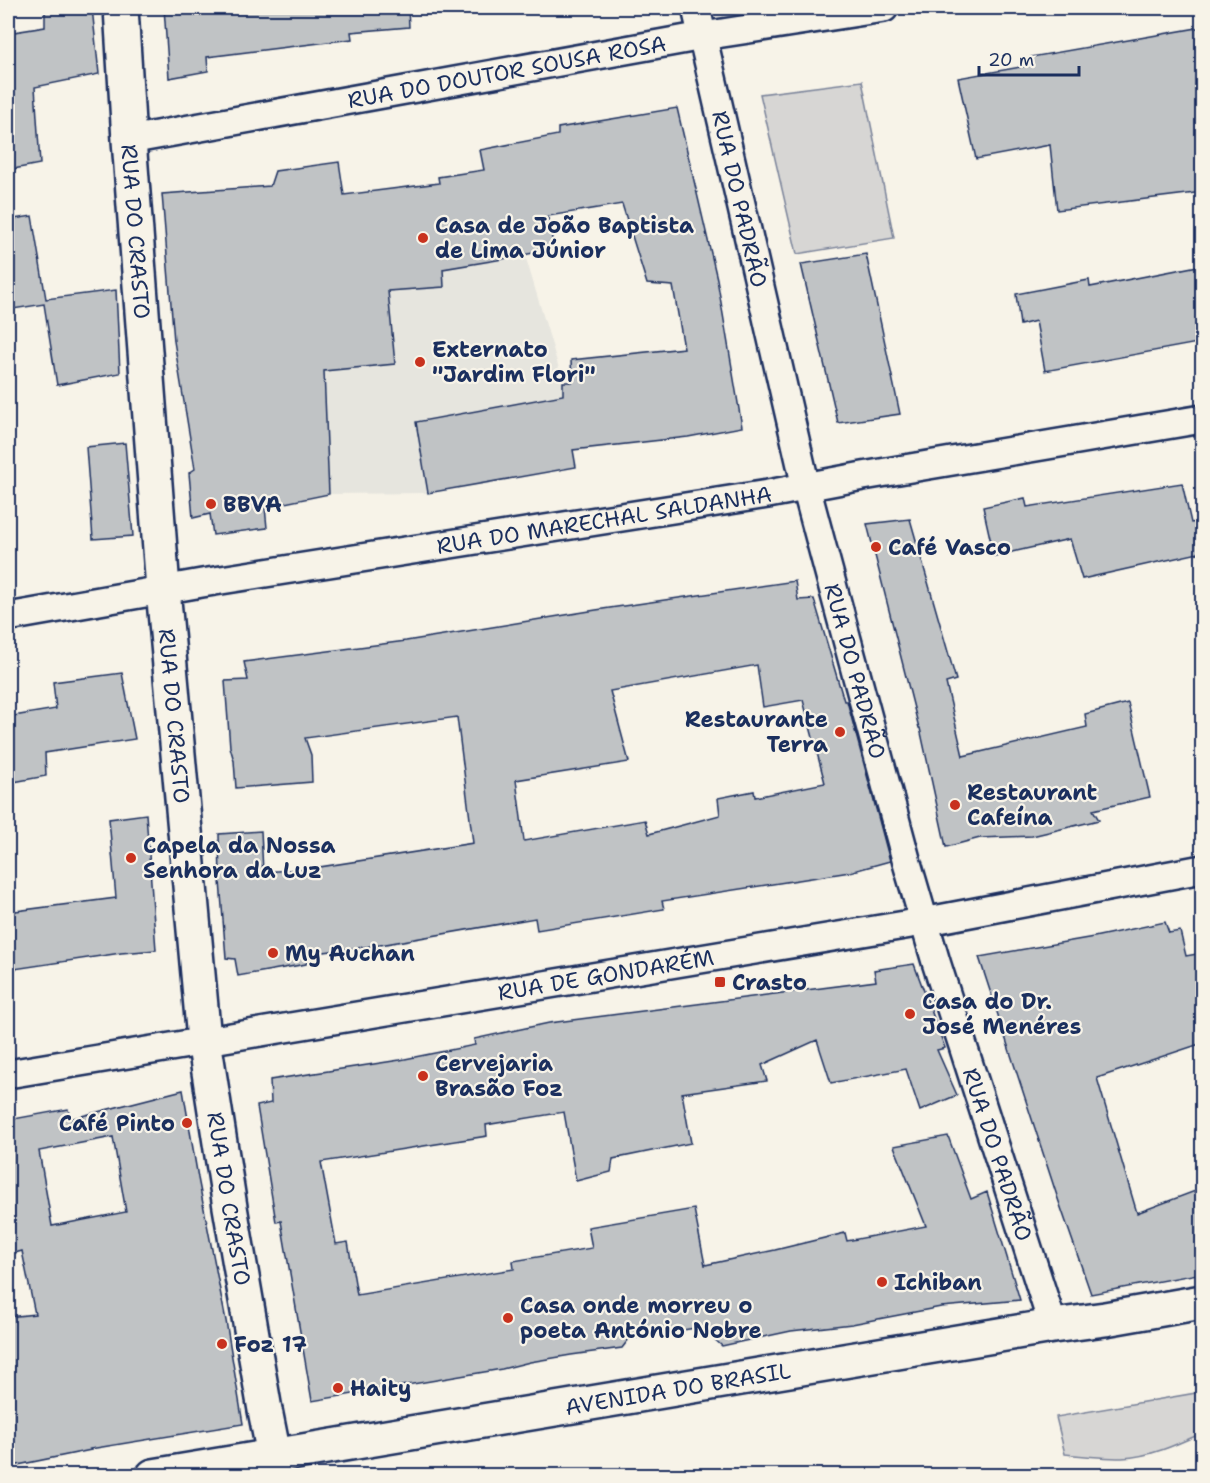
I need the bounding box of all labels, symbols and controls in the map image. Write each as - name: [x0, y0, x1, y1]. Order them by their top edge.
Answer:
- street label: RUA DO DOUTOR SOUSA ROSA: [345, 29, 669, 115]
- scale bar: [979, 39, 1080, 77]
- text: 20 m: [988, 48, 1034, 72]
- street label: RUA DO PADRÃO: [705, 108, 774, 290]
- street label: RUA DO CRASTO: [114, 143, 157, 320]
- place label: Casa de João Baptista de Lima Júnior: [435, 211, 694, 265]
- marker: Casa de João Baptista de Lima Júnior: [416, 231, 430, 245]
- place label: Externato "Jardim Flori": [432, 335, 596, 389]
- marker: Externato "Jardim Flori": [413, 355, 427, 369]
- street label: RUA DO MARECHAL SALDANHA: [435, 480, 774, 561]
- place label: BBVA: [223, 490, 282, 519]
- marker: BBVA: [204, 497, 218, 511]
- place label: Café Vasco: [888, 533, 1011, 562]
- marker: Café Vasco: [869, 540, 883, 554]
- street label: RUA DO PADRÃO: [818, 580, 892, 762]
- street label: RUA DO CRASTO: [152, 627, 196, 805]
- place label: Restaurante Terra: [685, 705, 828, 759]
- marker: Restaurante Terra: [833, 725, 847, 739]
- place label: Restaurant Cafeína: [967, 778, 1098, 832]
- marker: Restaurant Cafeína: [948, 798, 962, 812]
- place label: Capela da Nossa Senhora da Luz: [143, 831, 336, 885]
- marker: Capela da Nossa Senhora da Luz: [124, 851, 138, 865]
- place label: My Auchan: [285, 939, 415, 968]
- street label: RUA DE GONDARÉM: [496, 943, 716, 1007]
- marker: My Auchan: [266, 946, 280, 960]
- place label: Crasto: [732, 968, 807, 997]
- marker: Crasto: [713, 975, 727, 989]
- place label: Casa do Dr. José Menéres: [922, 987, 1081, 1041]
- marker: Casa do Dr. José Menéres: [903, 1007, 917, 1021]
- place label: Cervejaria Brasão Foz: [435, 1049, 563, 1103]
- street label: RUA DO PADRÃO: [956, 1064, 1039, 1245]
- marker: Cervejaria Brasão Foz: [416, 1069, 430, 1083]
- place label: Café Pinto: [59, 1109, 175, 1138]
- street label: RUA DO CRASTO: [200, 1110, 257, 1288]
- marker: Café Pinto: [180, 1116, 194, 1130]
- place label: Ichiban: [894, 1268, 982, 1297]
- marker: Ichiban: [875, 1275, 889, 1289]
- place label: Casa onde morreu o poeta António Nobre: [520, 1291, 762, 1345]
- marker: Casa onde morreu o poeta António Nobre: [501, 1311, 515, 1325]
- place label: Foz 17: [234, 1330, 307, 1359]
- marker: Foz 17: [215, 1337, 229, 1351]
- street label: AVENIDA DO BRASIL: [563, 1356, 793, 1422]
- place label: Haity: [350, 1374, 411, 1403]
- marker: Haity: [331, 1381, 345, 1395]

